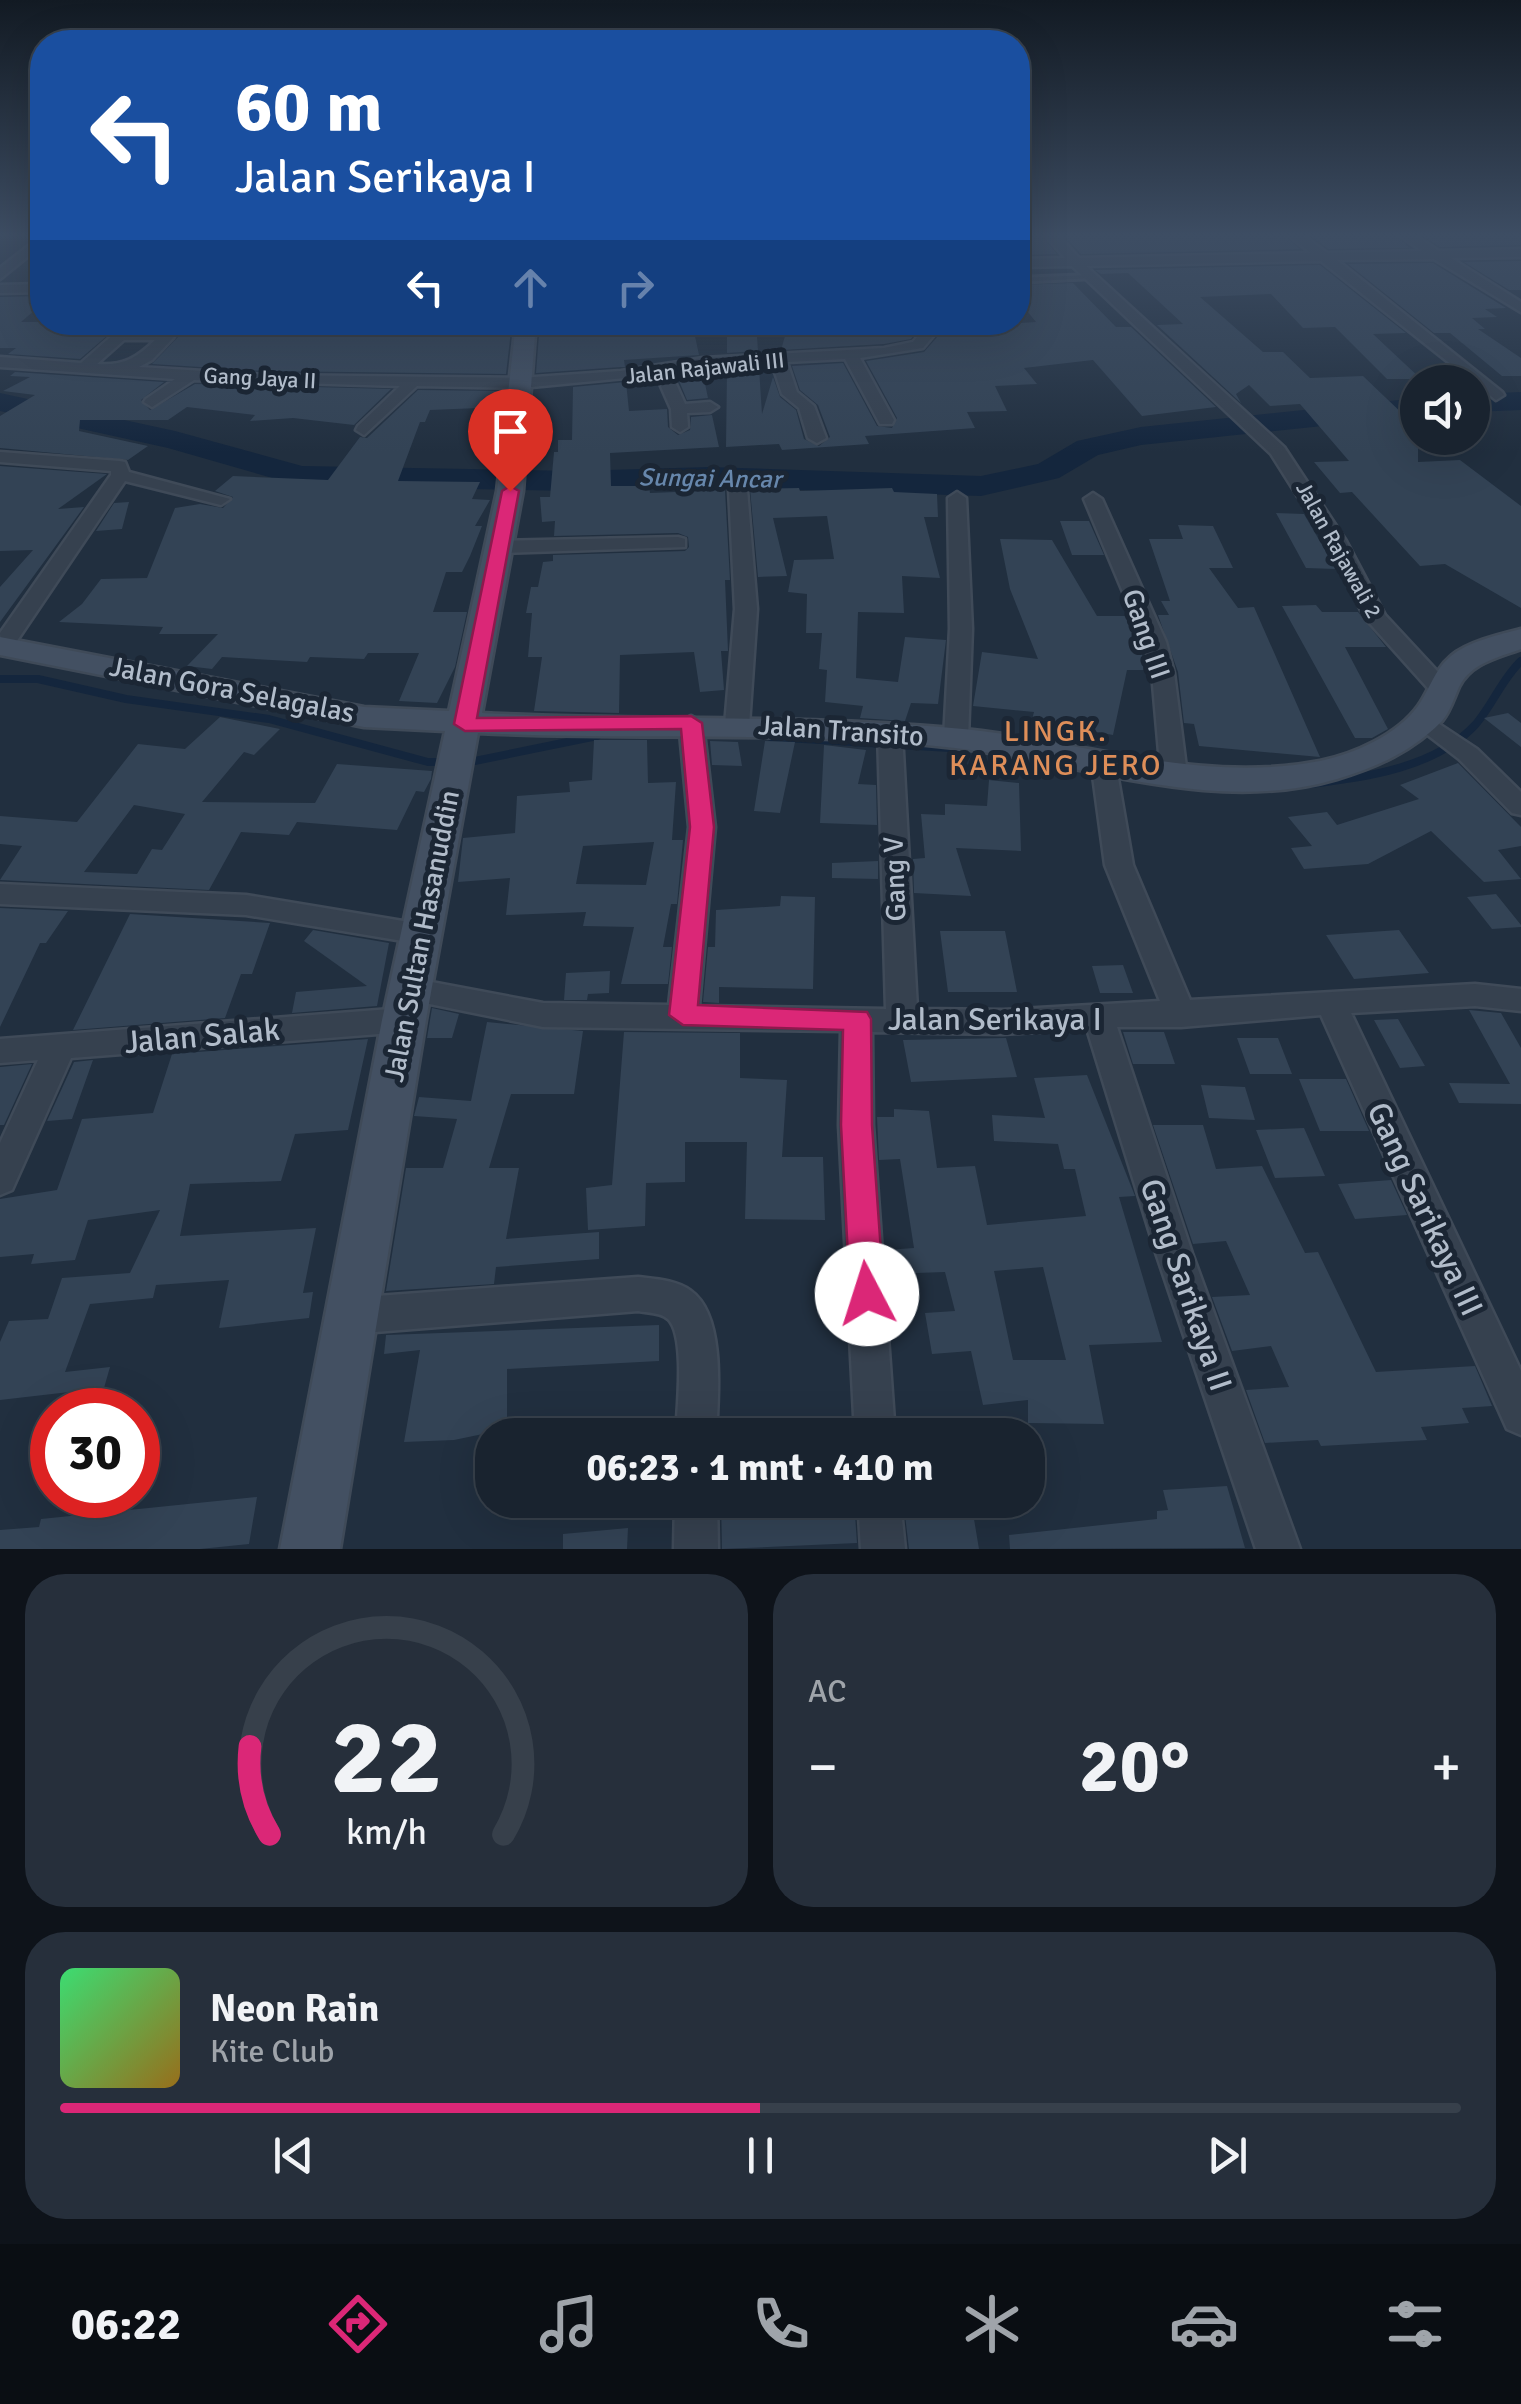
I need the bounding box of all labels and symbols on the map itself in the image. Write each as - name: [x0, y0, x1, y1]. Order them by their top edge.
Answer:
- street label: Jalan Rajawali III: [624, 346, 786, 390]
- street label: Gang Jaya II: [203, 362, 317, 394]
- pin: [468, 389, 553, 492]
- water label: Sungai Ancar: [639, 461, 785, 495]
- street label: Jalan Rajawali 2: [1290, 477, 1388, 623]
- street label: Gang III: [1115, 584, 1177, 684]
- street label: Jalan Gora Selagalas: [107, 650, 357, 730]
- street label: Jalan Transito: [757, 708, 925, 754]
- district label: LINGK. KARANG JERO: [949, 713, 1163, 784]
- street label: Jalan Sultan Hasanuddin: [377, 787, 467, 1085]
- street label: Gang V: [877, 836, 913, 922]
- street label: Jalan Serikaya I: [888, 1000, 1102, 1039]
- street label: Jalan Salak: [123, 1010, 281, 1062]
- street label: Gang Sarikaya III: [1358, 1096, 1492, 1322]
- street label: Gang Sarikaya II: [1131, 1174, 1241, 1396]
- position arrow: [815, 1242, 919, 1346]
- speed limit sign: 30: [30, 1388, 160, 1518]

